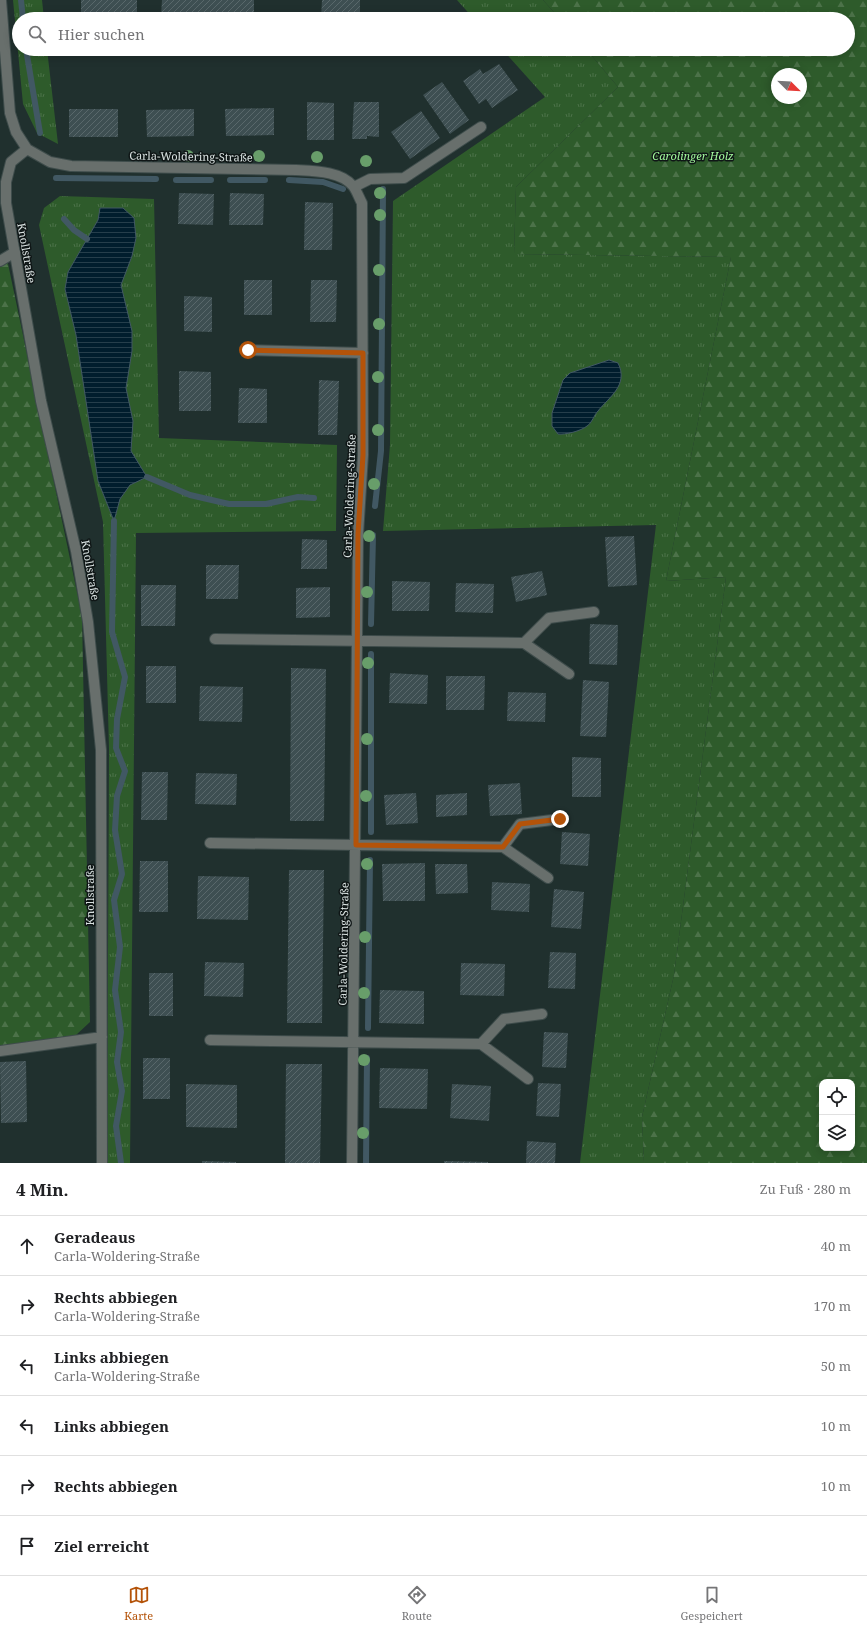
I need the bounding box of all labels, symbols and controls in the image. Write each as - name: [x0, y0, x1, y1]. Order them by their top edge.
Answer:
- search box: [12, 12, 855, 56]
- icon: search: [26, 23, 48, 45]
- text: Hier suchen: [58, 24, 145, 44]
- north arrow: [771, 68, 807, 104]
- street label: Carla-Woldering-Straße: [129, 147, 253, 165]
- park label: Carolinger Holz: [652, 148, 734, 163]
- street label: Knollstraße: [14, 222, 40, 284]
- route start: [239, 341, 257, 359]
- street label: Carla-Woldering-Straße: [339, 434, 359, 558]
- street label: Knollstraße: [78, 539, 104, 601]
- route end: [551, 810, 569, 828]
- street label: Knollstraße: [82, 864, 97, 925]
- street label: Carla-Woldering-Straße: [334, 882, 352, 1006]
- map controls: [819, 1079, 855, 1151]
- button: locate: [819, 1079, 855, 1115]
- button: layers: [819, 1115, 855, 1151]
- text: 4 Min.: [16, 1178, 69, 1201]
- text: Zu Fuß · 280 m: [760, 1180, 851, 1198]
- text: Geradeaus: [54, 1227, 135, 1247]
- icon: ahead: [16, 1235, 38, 1257]
- text: 40 m: [821, 1237, 851, 1255]
- text: Carla-Woldering-Straße: [54, 1247, 200, 1265]
- text: Rechts abbiegen: [54, 1287, 178, 1307]
- icon: right: [16, 1295, 38, 1317]
- text: 170 m: [814, 1297, 851, 1315]
- text: Carla-Woldering-Straße: [54, 1307, 200, 1325]
- text: Links abbiegen: [54, 1347, 169, 1367]
- icon: left: [16, 1355, 38, 1377]
- text: 50 m: [821, 1357, 851, 1375]
- text: Carla-Woldering-Straße: [54, 1367, 200, 1385]
- icon: left: [16, 1415, 38, 1437]
- text: Links abbiegen: [54, 1416, 169, 1436]
- text: 10 m: [821, 1417, 851, 1435]
- icon: right: [16, 1475, 38, 1497]
- text: Rechts abbiegen: [54, 1476, 178, 1496]
- text: 10 m: [821, 1477, 851, 1495]
- icon: arrive: [16, 1535, 38, 1557]
- text: Ziel erreicht: [54, 1536, 149, 1556]
- tab: Karte: [124, 1584, 153, 1623]
- tab: Route: [402, 1584, 432, 1623]
- tab: Gespeichert: [681, 1584, 743, 1623]

